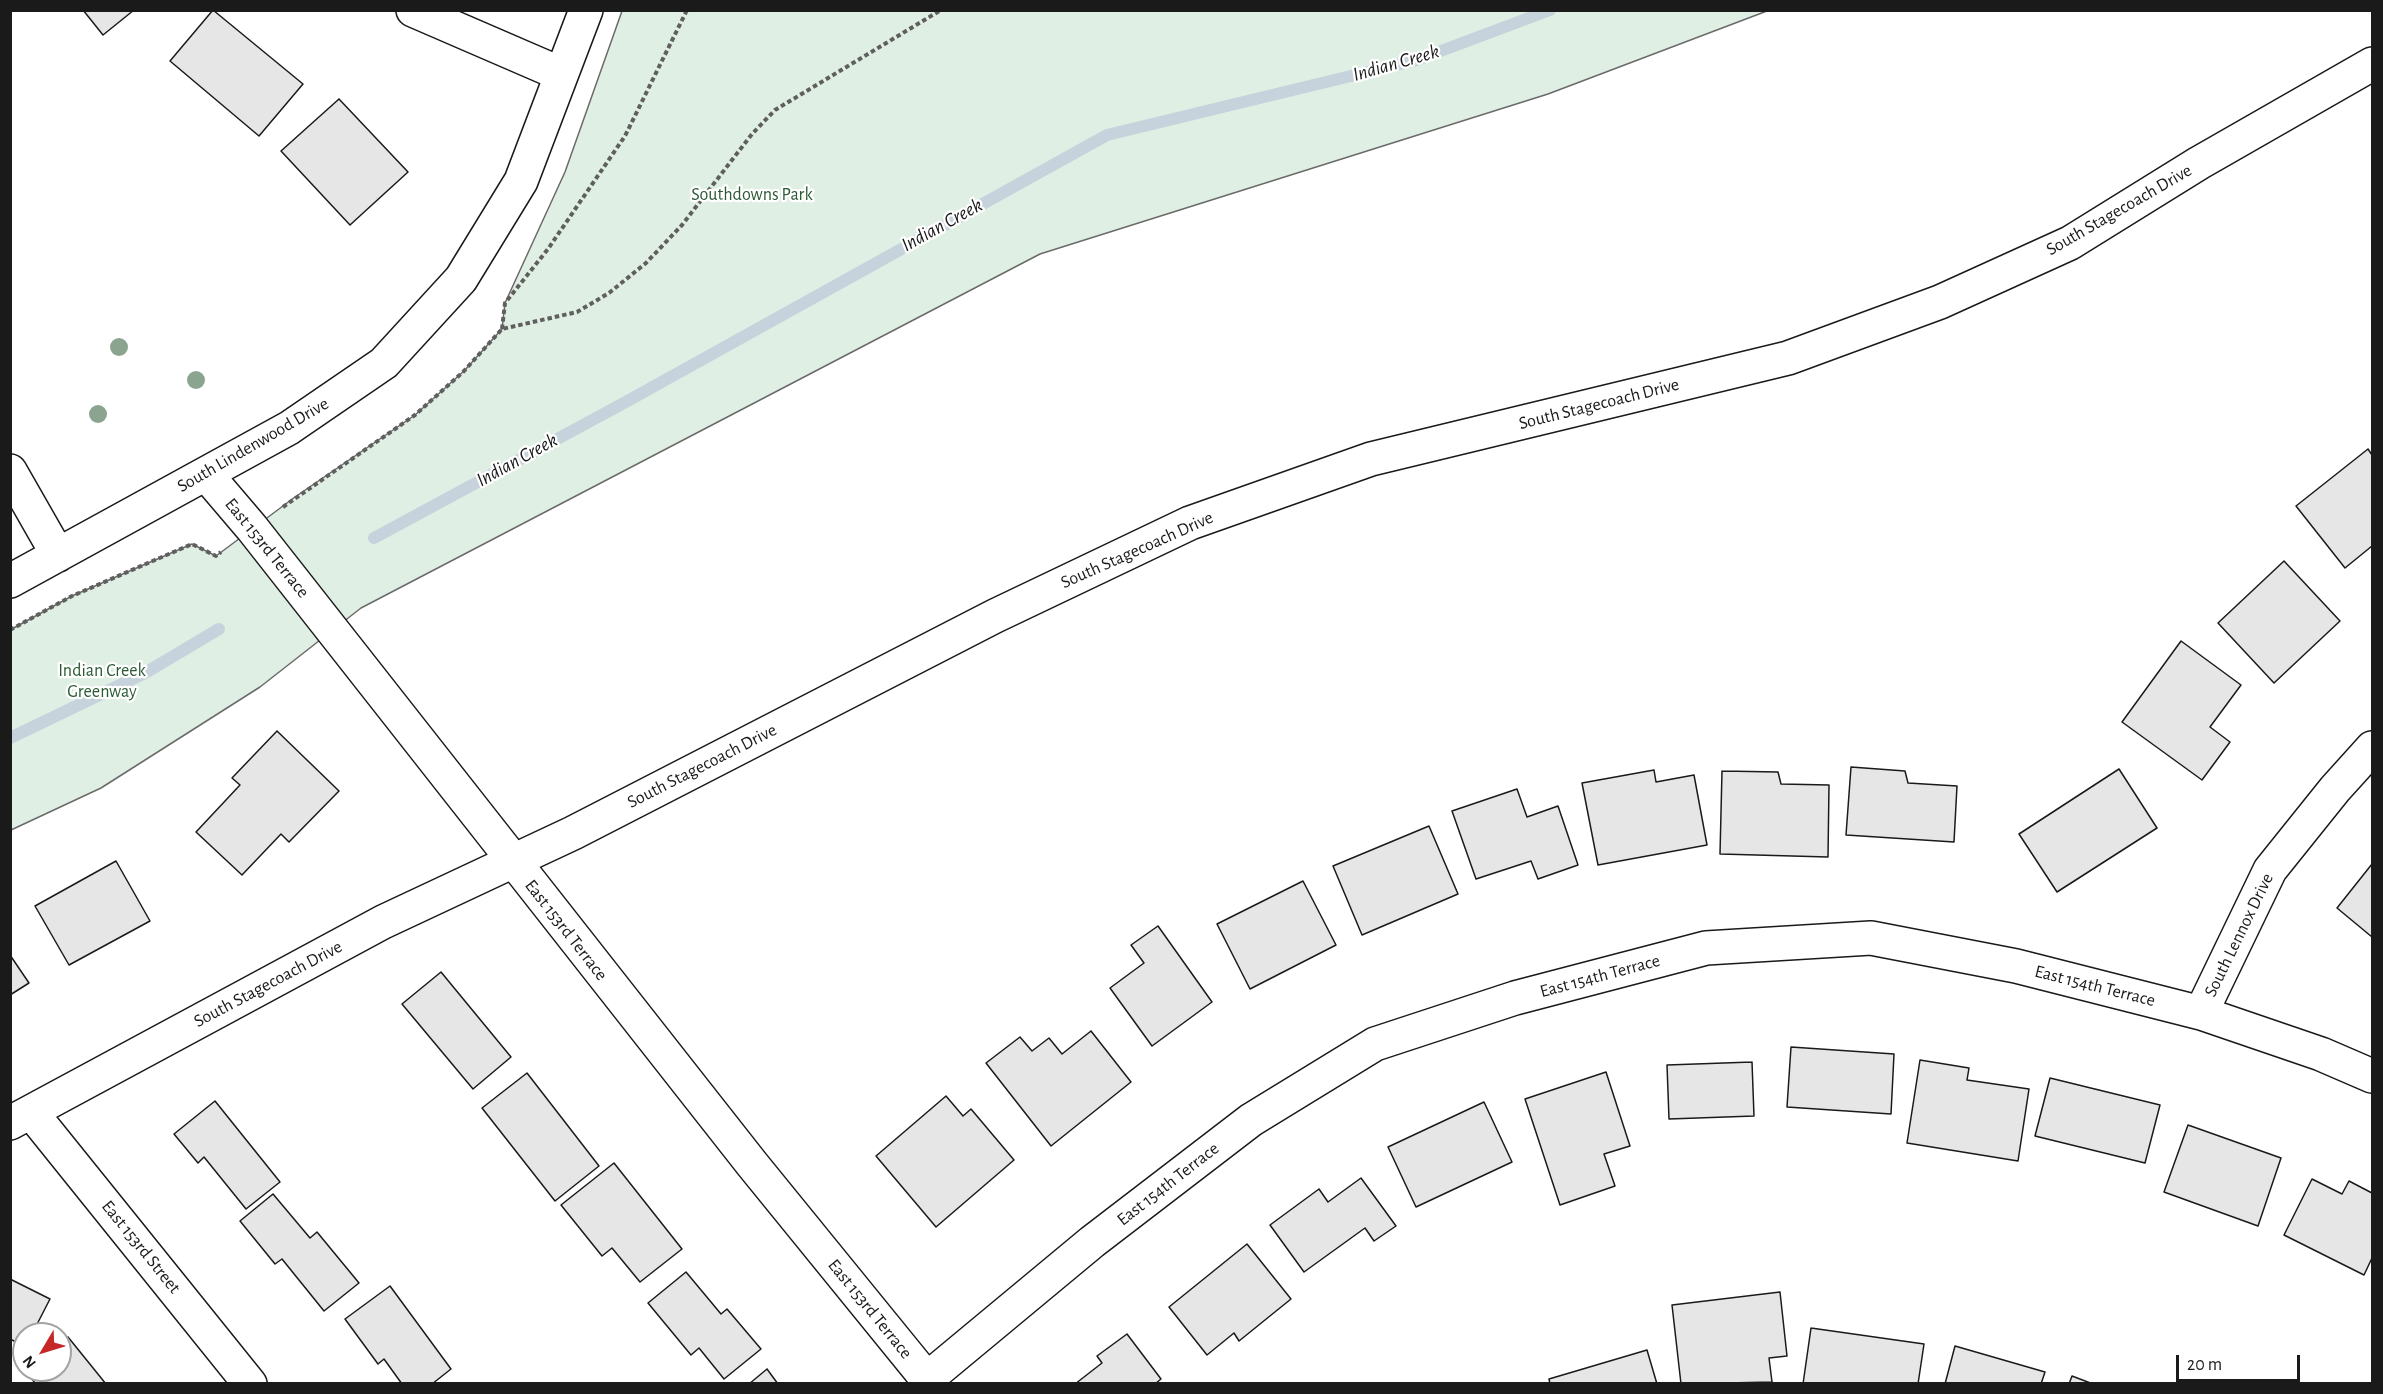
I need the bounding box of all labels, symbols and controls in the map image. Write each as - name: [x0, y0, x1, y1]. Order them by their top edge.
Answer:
- water label: Indian Creek: [1350, 39, 1442, 87]
- street label: South Stagecoach Drive: [2042, 159, 2196, 261]
- park label: Southdowns Park: [691, 184, 813, 206]
- water label: Indian Creek: [897, 193, 987, 257]
- street label: South Stagecoach Drive: [1517, 374, 1681, 434]
- street label: South Lindenwood Drive: [173, 393, 333, 497]
- water label: Indian Creek: [472, 428, 562, 492]
- street label: East 153rd Terrace: [220, 494, 314, 602]
- street label: South Stagecoach Drive: [1057, 507, 1217, 593]
- park label: Indian Creek Greenway: [58, 660, 146, 702]
- street label: South Stagecoach Drive: [624, 719, 780, 813]
- street label: South Lennox Drive: [2200, 870, 2278, 1000]
- street label: East 153rd Terrace: [520, 875, 612, 985]
- street label: South Stagecoach Drive: [190, 936, 346, 1032]
- street label: East 154th Terrace: [1538, 950, 1662, 1002]
- street label: East 154th Terrace: [2033, 961, 2157, 1011]
- street label: East 154th Terrace: [1113, 1138, 1223, 1230]
- street label: East 153rd Street: [97, 1196, 185, 1298]
- street label: East 153rd Terrace: [823, 1255, 917, 1363]
- north arrow: [12, 1322, 72, 1382]
- scale bar: [2179, 1343, 2304, 1381]
- text: N: [20, 1353, 39, 1371]
- text: 20 m: [2187, 1356, 2222, 1374]

